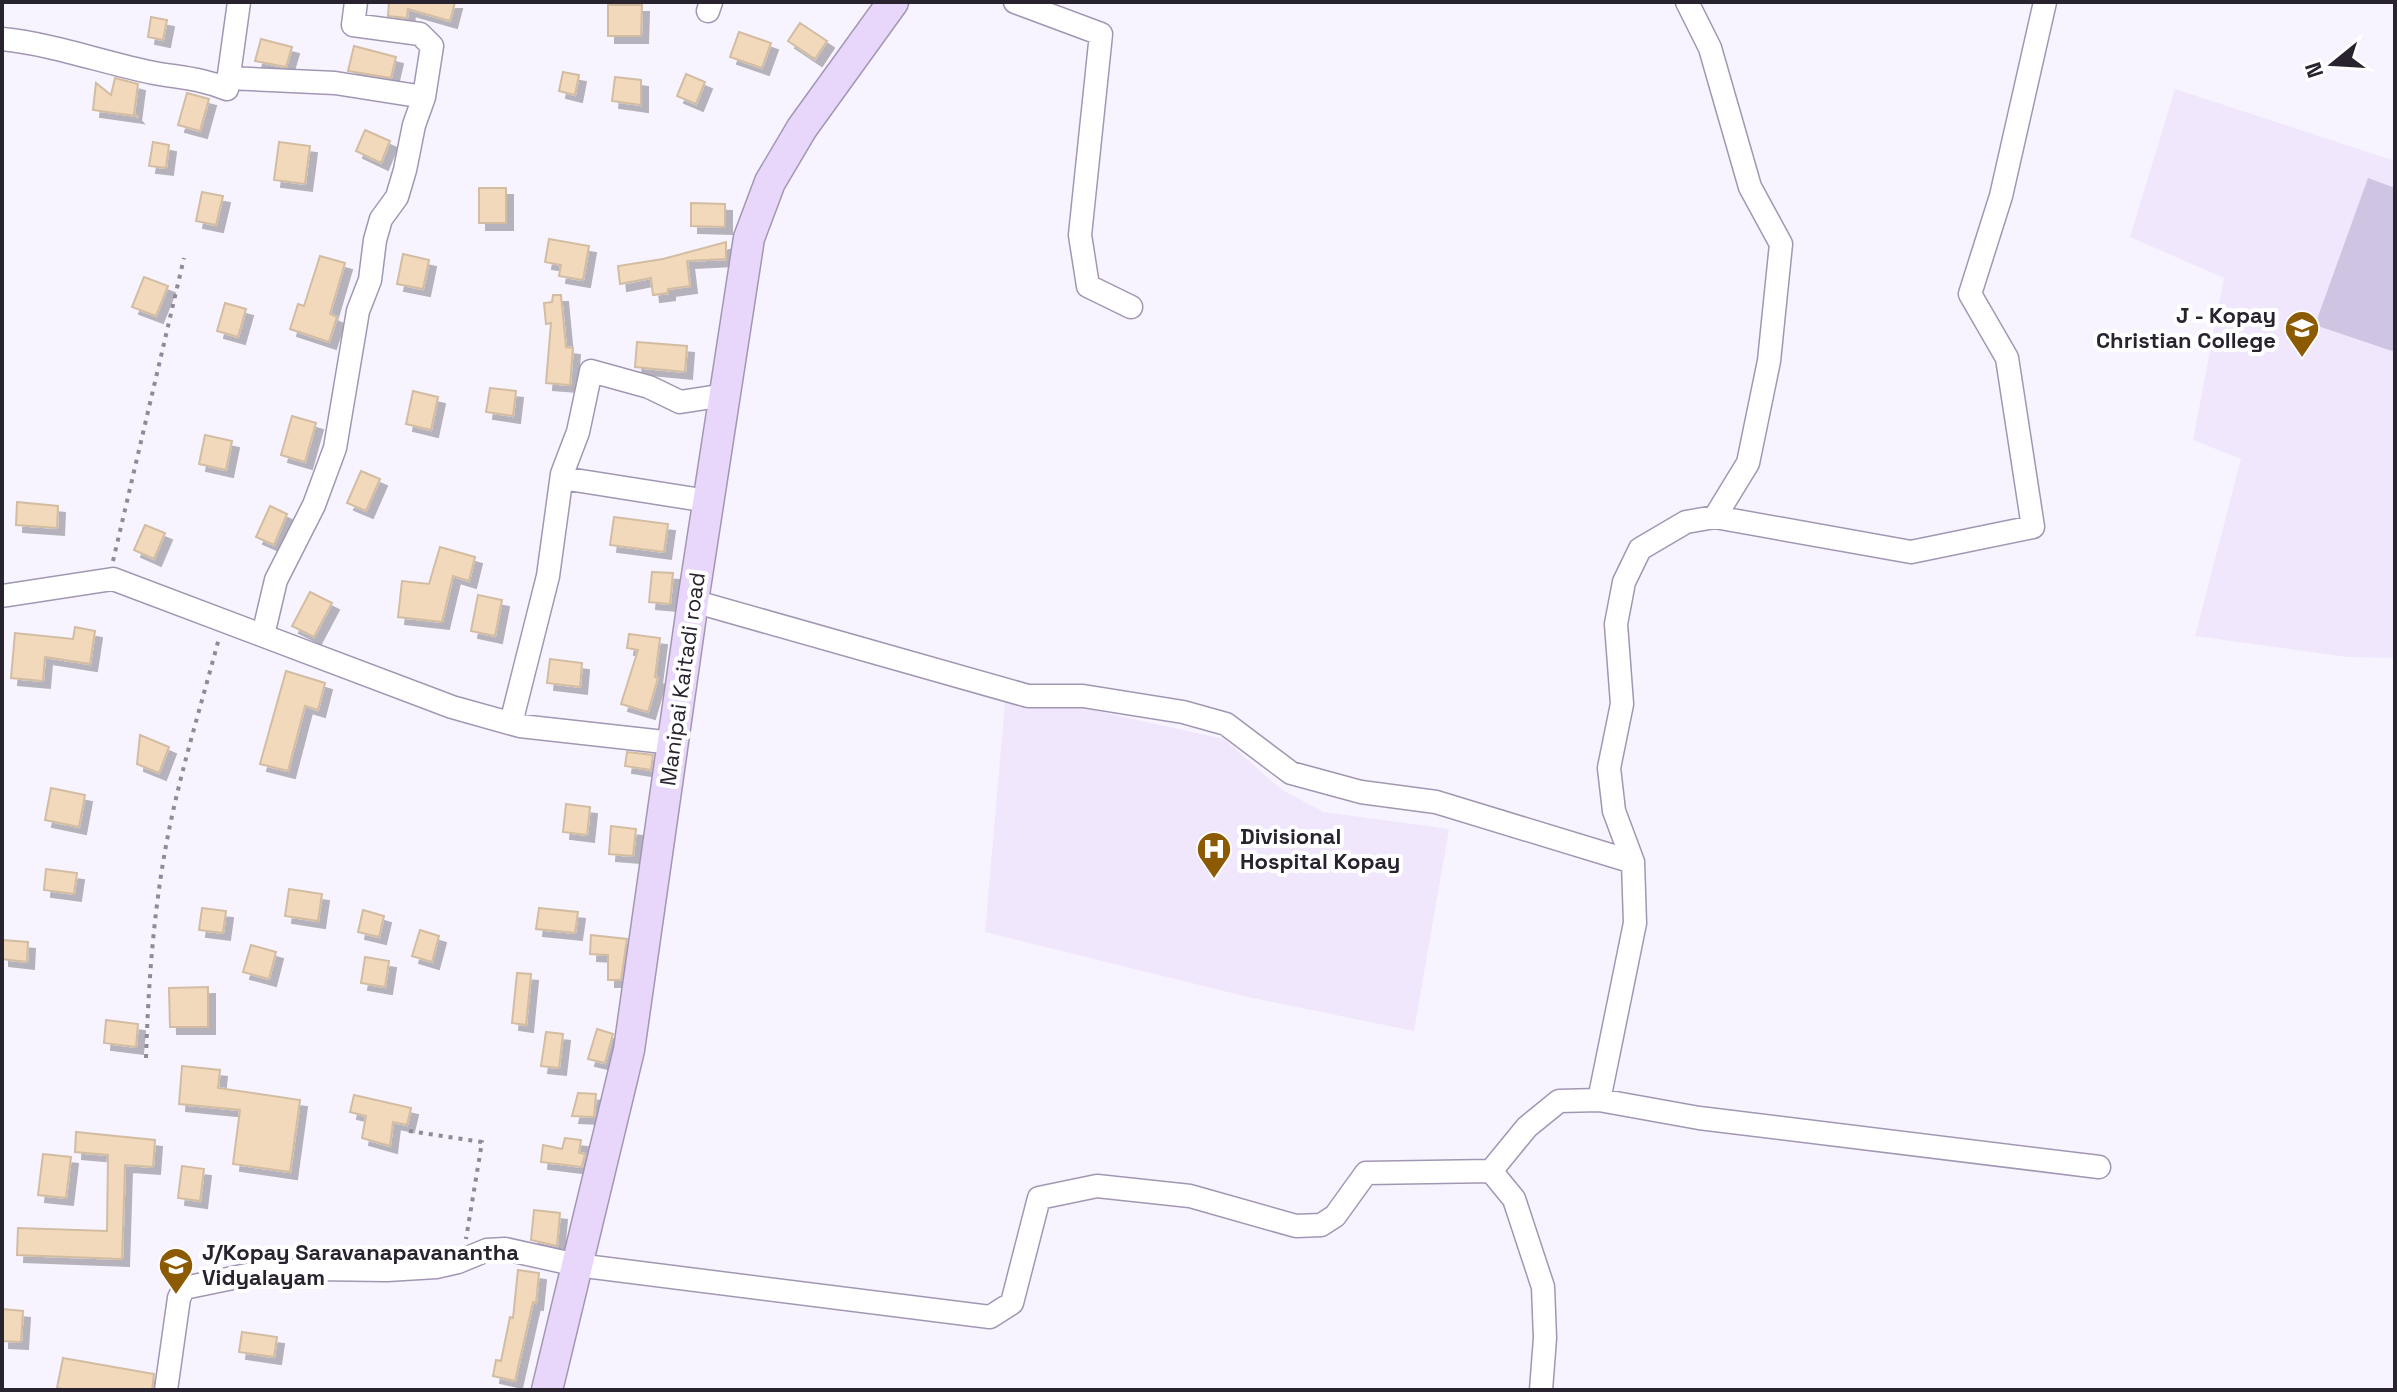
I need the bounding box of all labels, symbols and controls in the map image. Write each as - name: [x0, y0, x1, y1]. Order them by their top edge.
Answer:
- north arrow: [2293, 24, 2373, 104]
- text: N: [2298, 59, 2330, 82]
- place label: J - Kopay Christian College: [2096, 301, 2276, 354]
- school or university icon: J - Kopay Christian College: [2283, 309, 2321, 359]
- street label: Manipai Kaitadi road: [653, 570, 711, 788]
- place label: Divisional Hospital Kopay: [1240, 822, 1400, 875]
- hospital icon: Divisional Hospital Kopay: [1195, 830, 1233, 880]
- place label: J/Kopay Saravanapavanantha Vidyalayam: [202, 1238, 519, 1291]
- school or university icon: J/Kopay Saravanapavanantha Vidyalayam: [157, 1246, 195, 1296]

